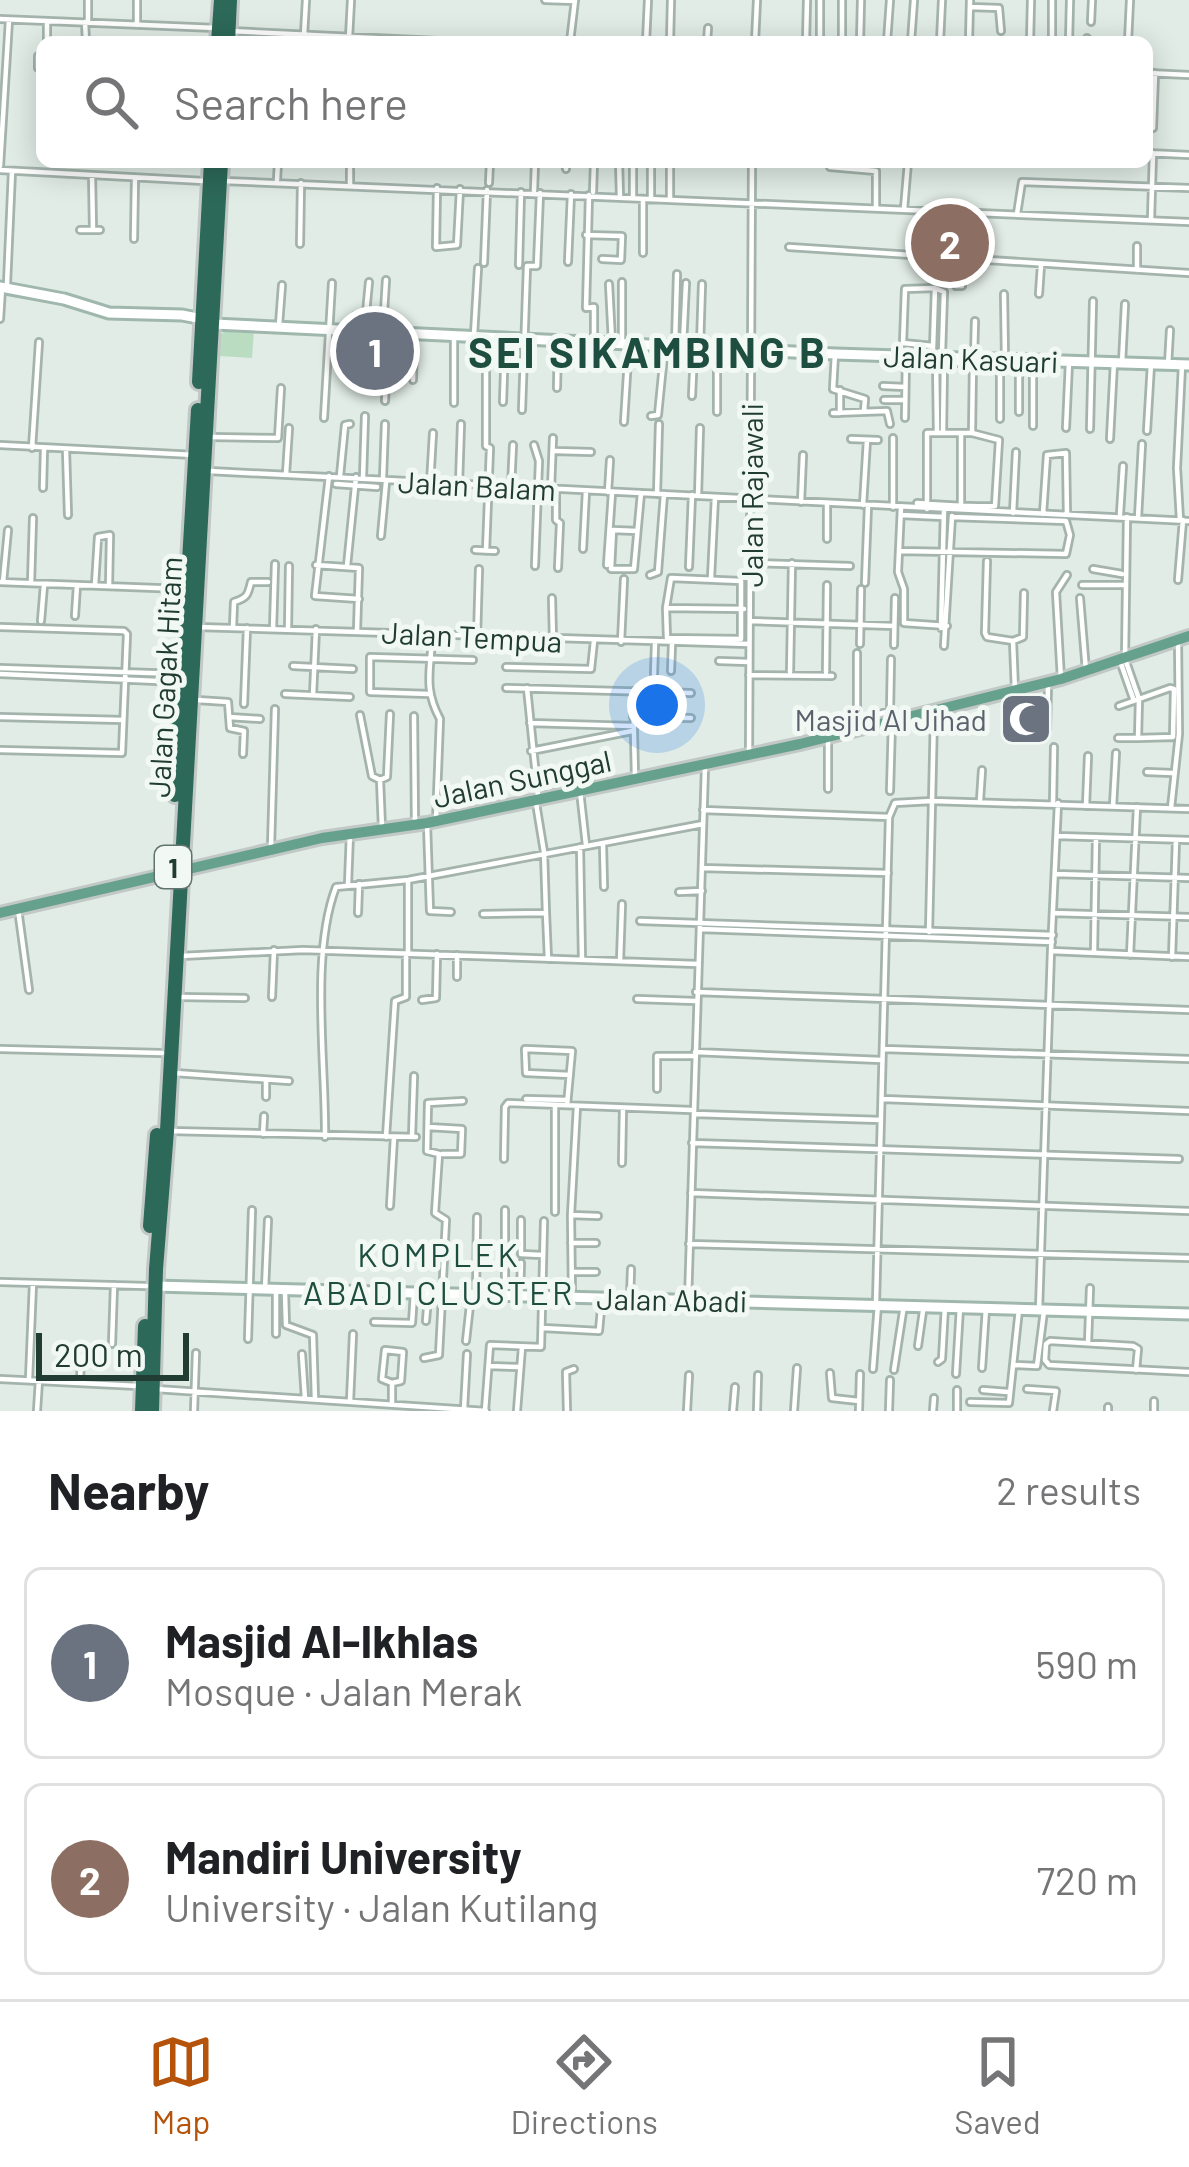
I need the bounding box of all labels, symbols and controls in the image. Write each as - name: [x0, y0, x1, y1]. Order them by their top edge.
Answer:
- search box: [36, 36, 1153, 168]
- icon: search: [78, 69, 144, 135]
- text: Search here: [174, 75, 408, 129]
- pin: 2: [911, 198, 989, 288]
- pin: 1: [336, 306, 414, 396]
- district label: SEI SIKAMBING B: [468, 326, 828, 376]
- street label: Jalan Kasuari: [883, 337, 1059, 379]
- street label: Jalan Rajawali: [733, 403, 769, 587]
- street label: Jalan Balam: [397, 463, 557, 507]
- street label: Jalan Gagak Hitam: [140, 556, 188, 798]
- street label: Jalan Tempua: [381, 613, 563, 659]
- your location: [627, 675, 687, 735]
- mosque icon: Masjid Al Jihad: [998, 691, 1054, 747]
- place label: Masjid Al Jihad: [794, 701, 987, 737]
- street label: Jalan Sunggal: [430, 742, 614, 814]
- road number: 1: [155, 846, 191, 888]
- district label: KOMPLEK ABADI CLUSTER: [303, 1234, 575, 1312]
- street label: Jalan Abadi: [596, 1280, 748, 1318]
- scale bar: [36, 1327, 189, 1380]
- text: 200 m: [54, 1334, 143, 1374]
- text: Nearby: [48, 1459, 209, 1520]
- text: 2 results: [996, 1466, 1141, 1513]
- text: Masjid Al-Ikhlas: [165, 1613, 478, 1667]
- text: 1: [83, 1640, 97, 1687]
- text: 590 m: [1036, 1640, 1138, 1687]
- text: Mosque · Jalan Merak: [165, 1667, 522, 1714]
- text: Mandiri University: [165, 1829, 522, 1883]
- text: 2: [79, 1856, 101, 1903]
- text: 720 m: [1037, 1856, 1138, 1903]
- text: University · Jalan Kutilang: [165, 1883, 598, 1930]
- tab: Map: [148, 2029, 214, 2141]
- tab: Directions: [510, 2029, 658, 2141]
- tab: Saved: [954, 2029, 1041, 2141]

